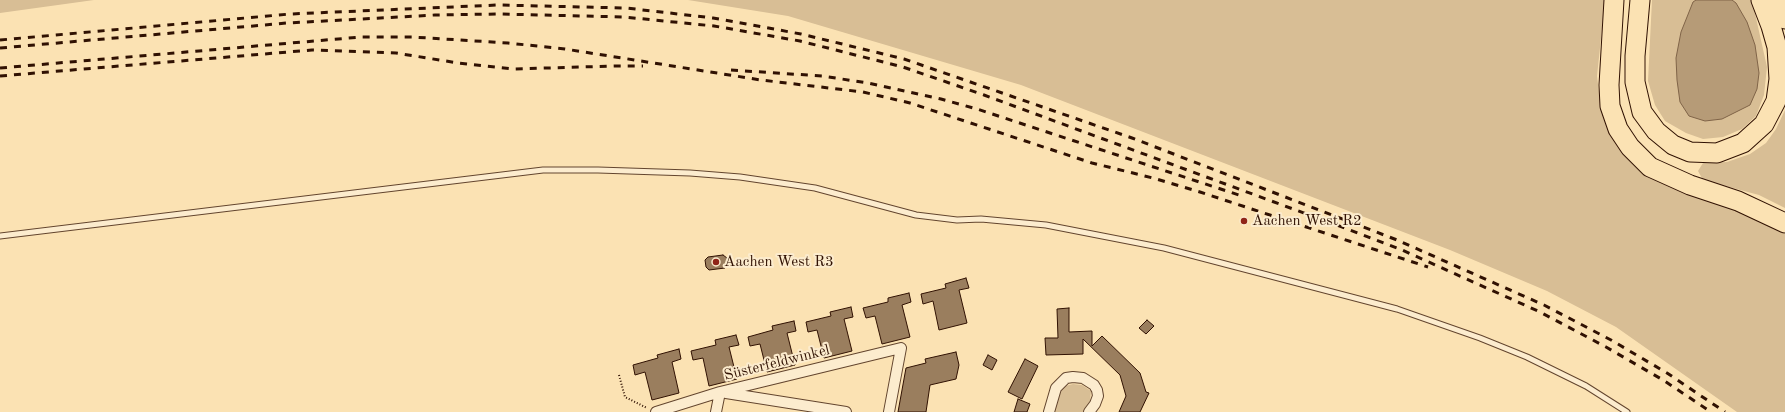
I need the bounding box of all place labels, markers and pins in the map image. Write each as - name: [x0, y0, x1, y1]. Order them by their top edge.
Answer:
- place label: Aachen West R2: [1252, 212, 1362, 230]
- marker: Aachen West R2: [1239, 216, 1249, 226]
- place label: Aachen West R3: [724, 253, 834, 271]
- marker: Aachen West R3: [711, 257, 721, 267]

